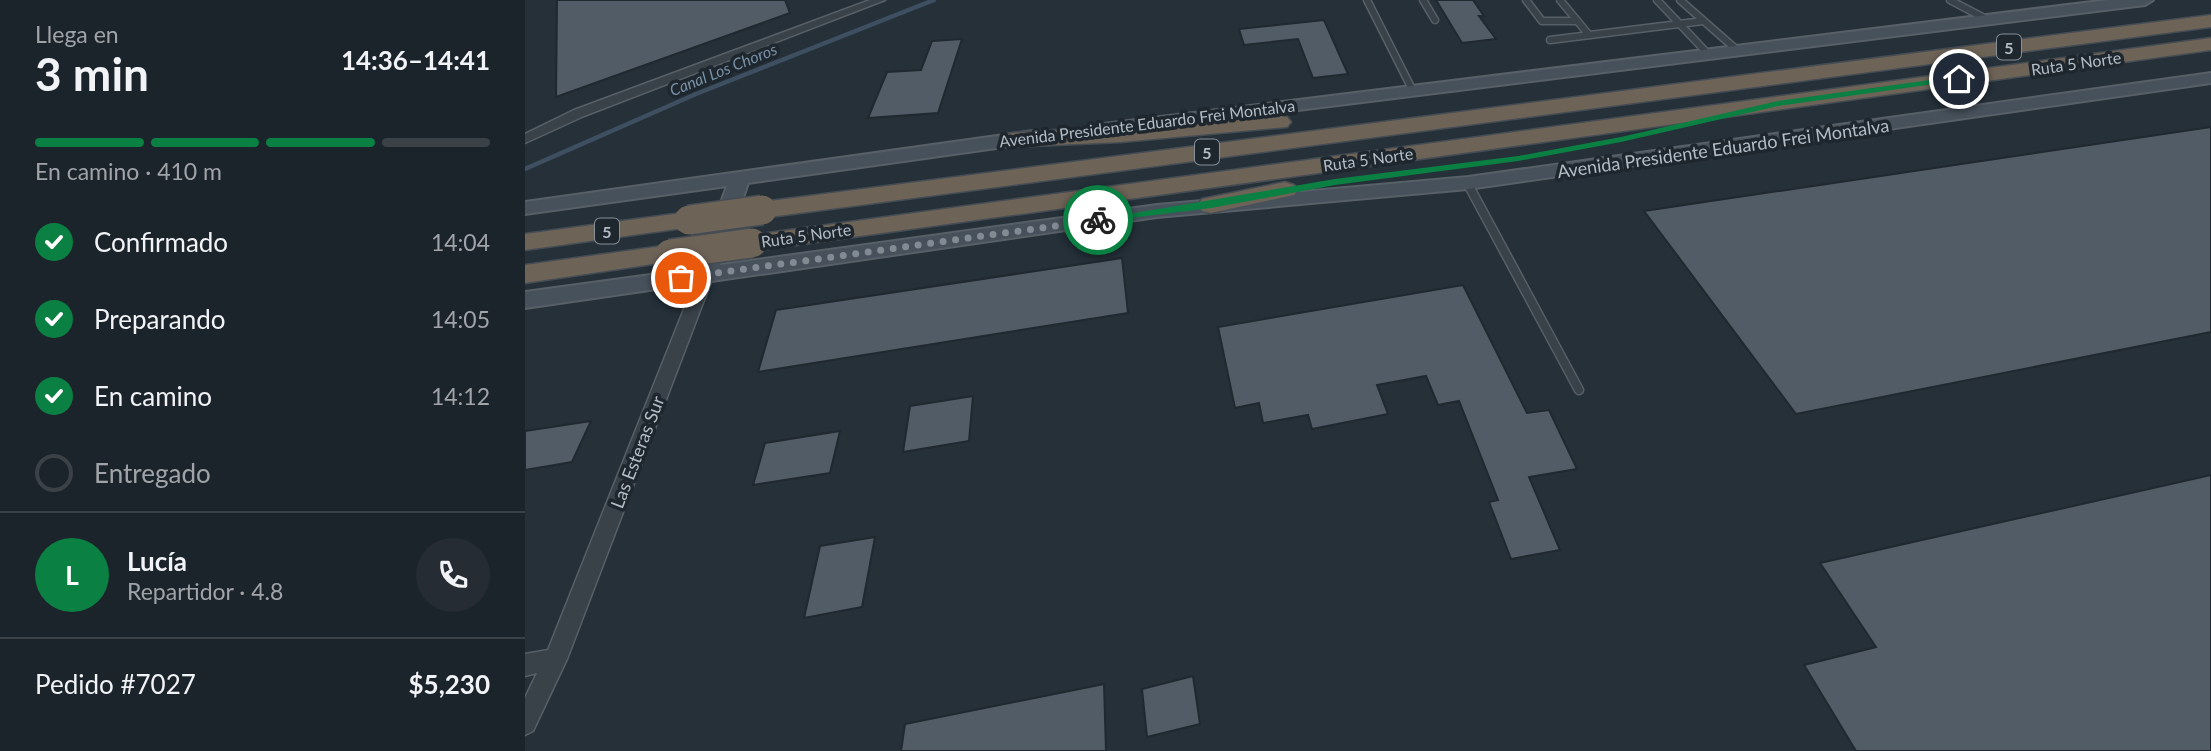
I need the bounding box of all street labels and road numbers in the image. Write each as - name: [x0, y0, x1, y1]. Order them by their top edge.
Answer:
- road number: 5: [1997, 34, 2021, 60]
- street label: Ruta 5 Norte: [2030, 47, 2122, 79]
- street label: Avenida Presidente Eduardo Frei Montalva: [998, 95, 1296, 151]
- street label: Avenida Presidente Eduardo Frei Montalva: [1556, 114, 1890, 182]
- road number: 5: [1195, 140, 1219, 164]
- street label: Ruta 5 Norte: [1322, 143, 1414, 175]
- road number: 5: [595, 218, 619, 244]
- street label: Ruta 5 Norte: [760, 219, 852, 251]
- street label: Las Esteras Sur: [606, 392, 669, 511]

